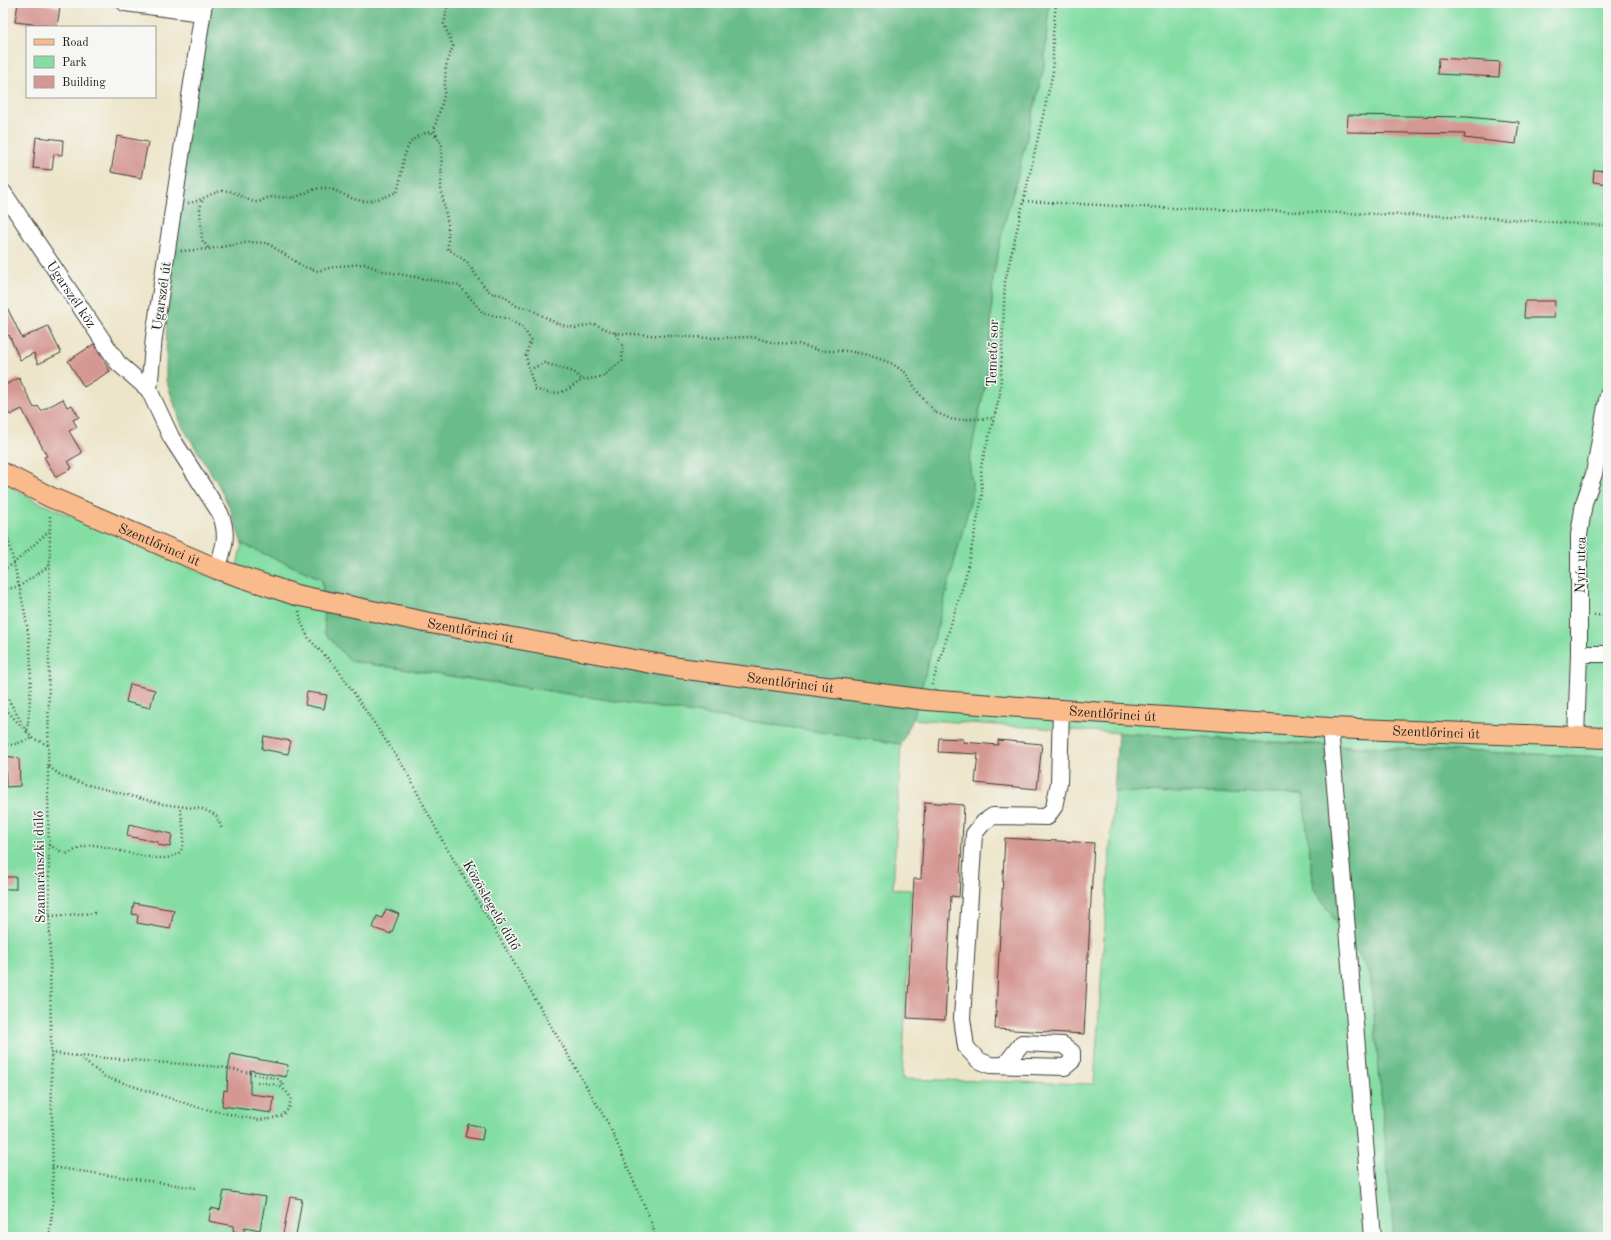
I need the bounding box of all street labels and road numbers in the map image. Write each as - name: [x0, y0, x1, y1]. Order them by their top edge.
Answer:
- street label: Ugarszél köz: [43, 259, 98, 331]
- street label: Ugarszél út: [150, 261, 174, 331]
- street label: Temető sor: [985, 319, 1001, 387]
- street label: Szentlőrinci út: [116, 521, 202, 569]
- street label: Nyír utca: [1574, 536, 1588, 594]
- street label: Szentlőrinci út: [426, 617, 515, 646]
- street label: Szentlőrinci út: [746, 671, 835, 696]
- street label: Szentlőrinci út: [1068, 705, 1157, 724]
- street label: Szentlőrinci út: [1392, 724, 1480, 741]
- street label: Szamaránszki dűlő: [32, 810, 48, 923]
- street label: Közöslegelő dűlő: [460, 858, 522, 953]

